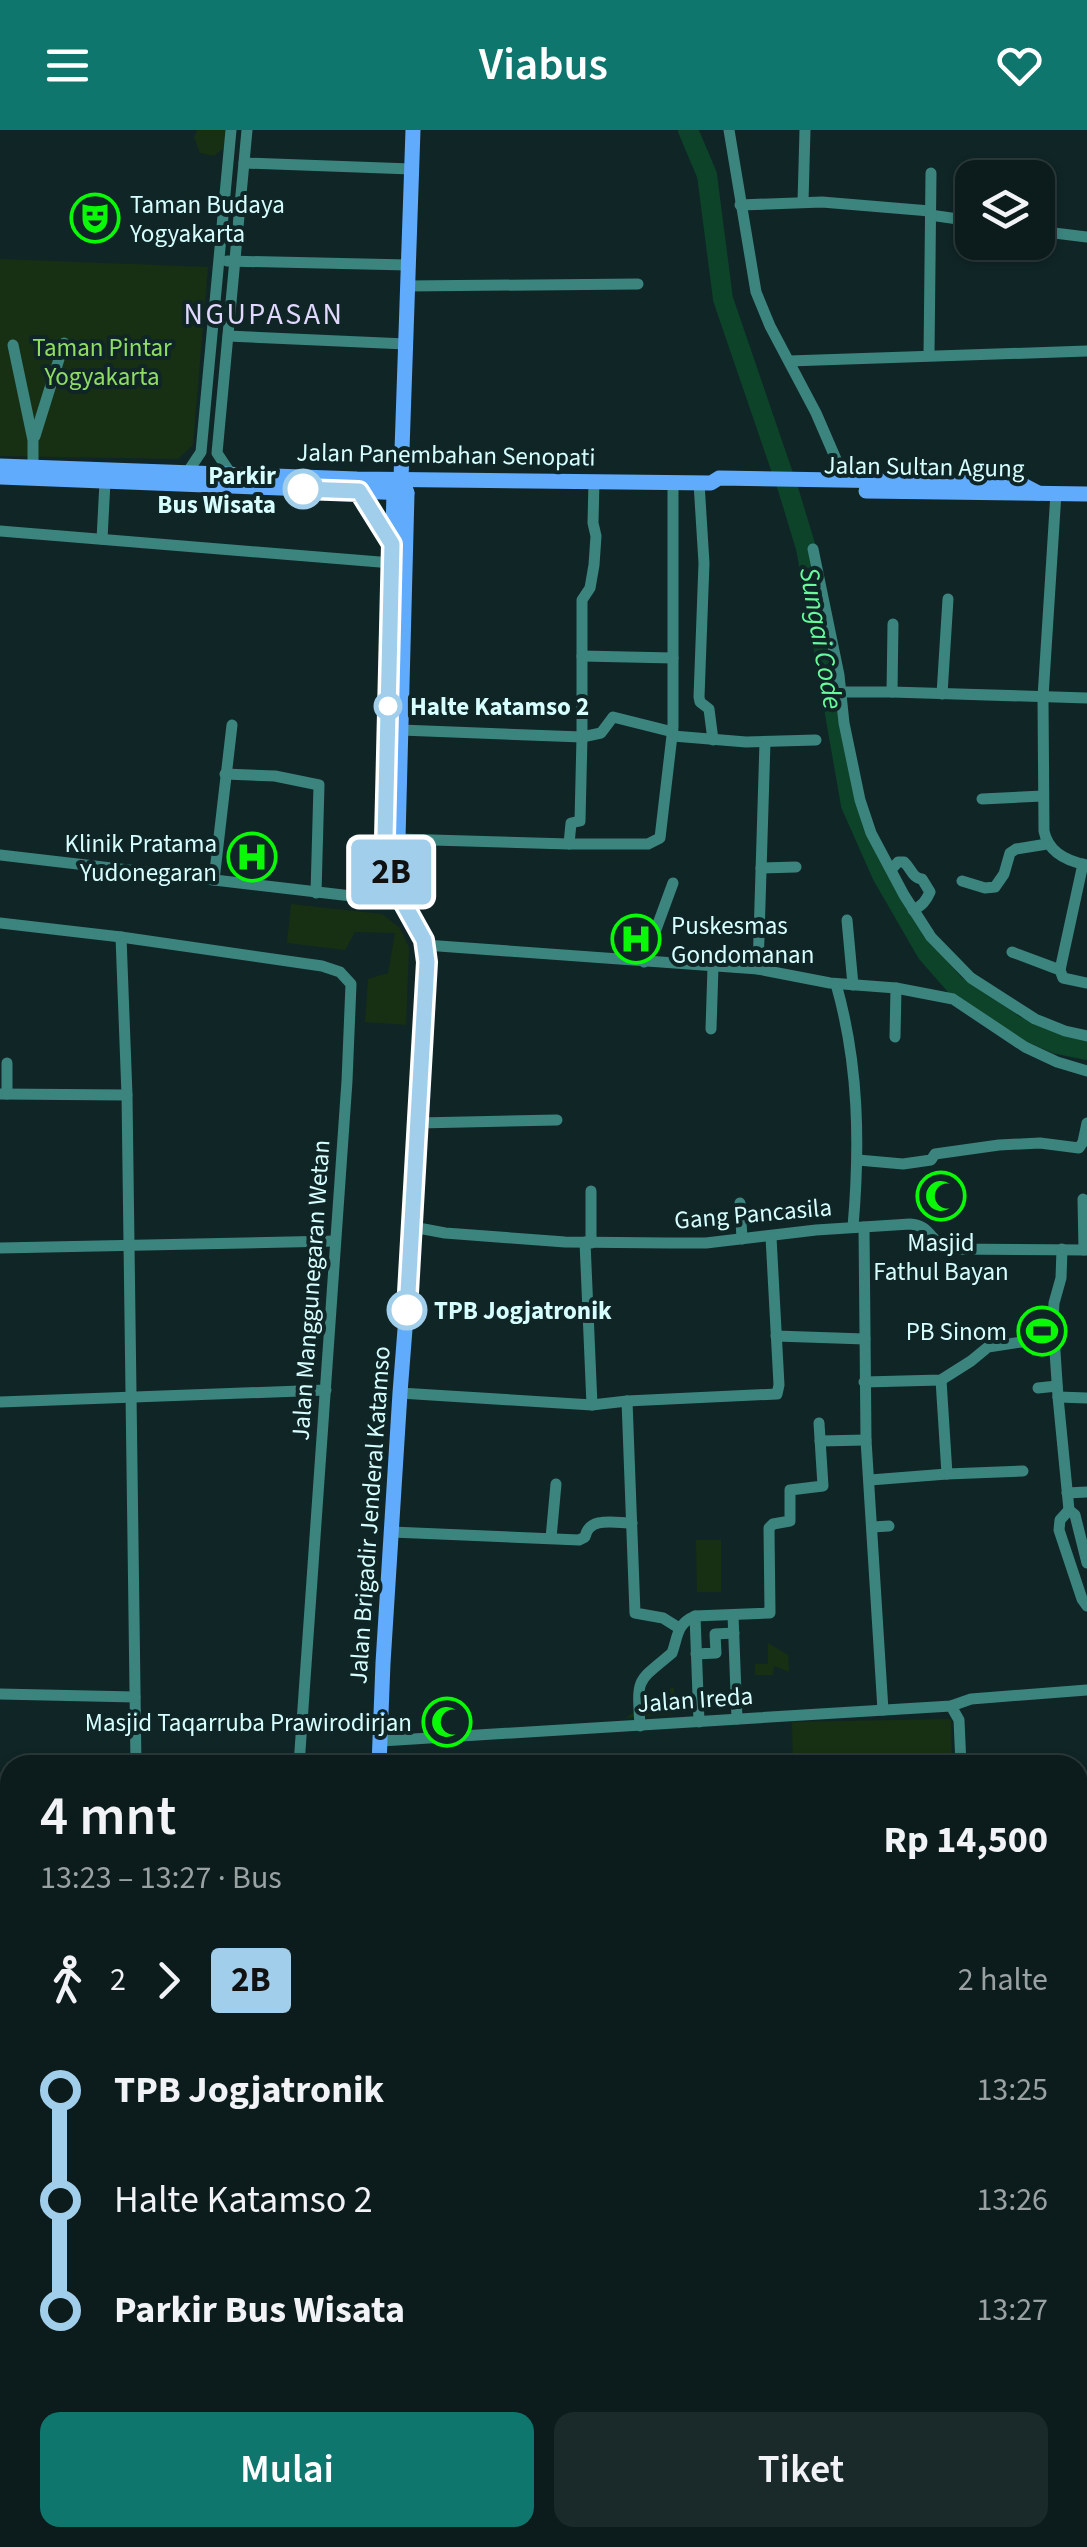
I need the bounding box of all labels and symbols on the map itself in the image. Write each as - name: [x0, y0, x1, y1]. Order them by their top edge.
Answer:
- place label: Taman Budaya Yogyakarta: [129, 187, 285, 252]
- theatre icon: Taman Budaya Yogyakarta: [69, 192, 121, 244]
- district label: NGUPASAN: [184, 293, 344, 336]
- park label: Taman Pintar Yogyakarta: [32, 330, 172, 395]
- street label: Jalan Panembahan Senopati: [296, 434, 596, 476]
- street label: Jalan Sultan Agung: [823, 447, 1025, 487]
- place label: Parkir Bus Wisata: [157, 458, 276, 523]
- marker: Parkir Bus Wisata: [284, 470, 322, 508]
- water label: Sungai Code: [789, 564, 853, 712]
- place label: Halte Katamso 2: [410, 689, 589, 725]
- marker: Halte Katamso 2: [375, 693, 401, 719]
- place label: Klinik Pratama Yudonegaran: [64, 826, 217, 891]
- hospital icon: Klinik Pratama Yudonegaran: [226, 831, 278, 883]
- line badge: 2B: [346, 840, 436, 904]
- place label: Puskesmas Gondomanan: [671, 908, 814, 973]
- hospital icon: Puskesmas Gondomanan: [610, 913, 662, 965]
- street label: Jalan Manggunegaran Wetan: [283, 1138, 339, 1442]
- mosque icon: Masjid Fathul Bayan: [915, 1170, 967, 1222]
- street label: Gang Pancasila: [673, 1189, 833, 1239]
- place label: Masjid Fathul Bayan: [873, 1225, 1009, 1290]
- marker: TPB Jogjatronik: [388, 1291, 426, 1329]
- place label: TPB Jogjatronik: [434, 1293, 612, 1329]
- sports icon: PB Sinom: [1016, 1305, 1068, 1357]
- place label: PB Sinom: [906, 1314, 1007, 1350]
- street label: Jalan Brigadir Jenderal Katamso: [340, 1345, 400, 1685]
- street label: Jalan Ireda: [636, 1678, 754, 1722]
- mosque icon: Masjid Taqarruba Prawirodirjan: [421, 1696, 473, 1748]
- place label: Masjid Taqarruba Prawirodirjan: [85, 1705, 412, 1741]

